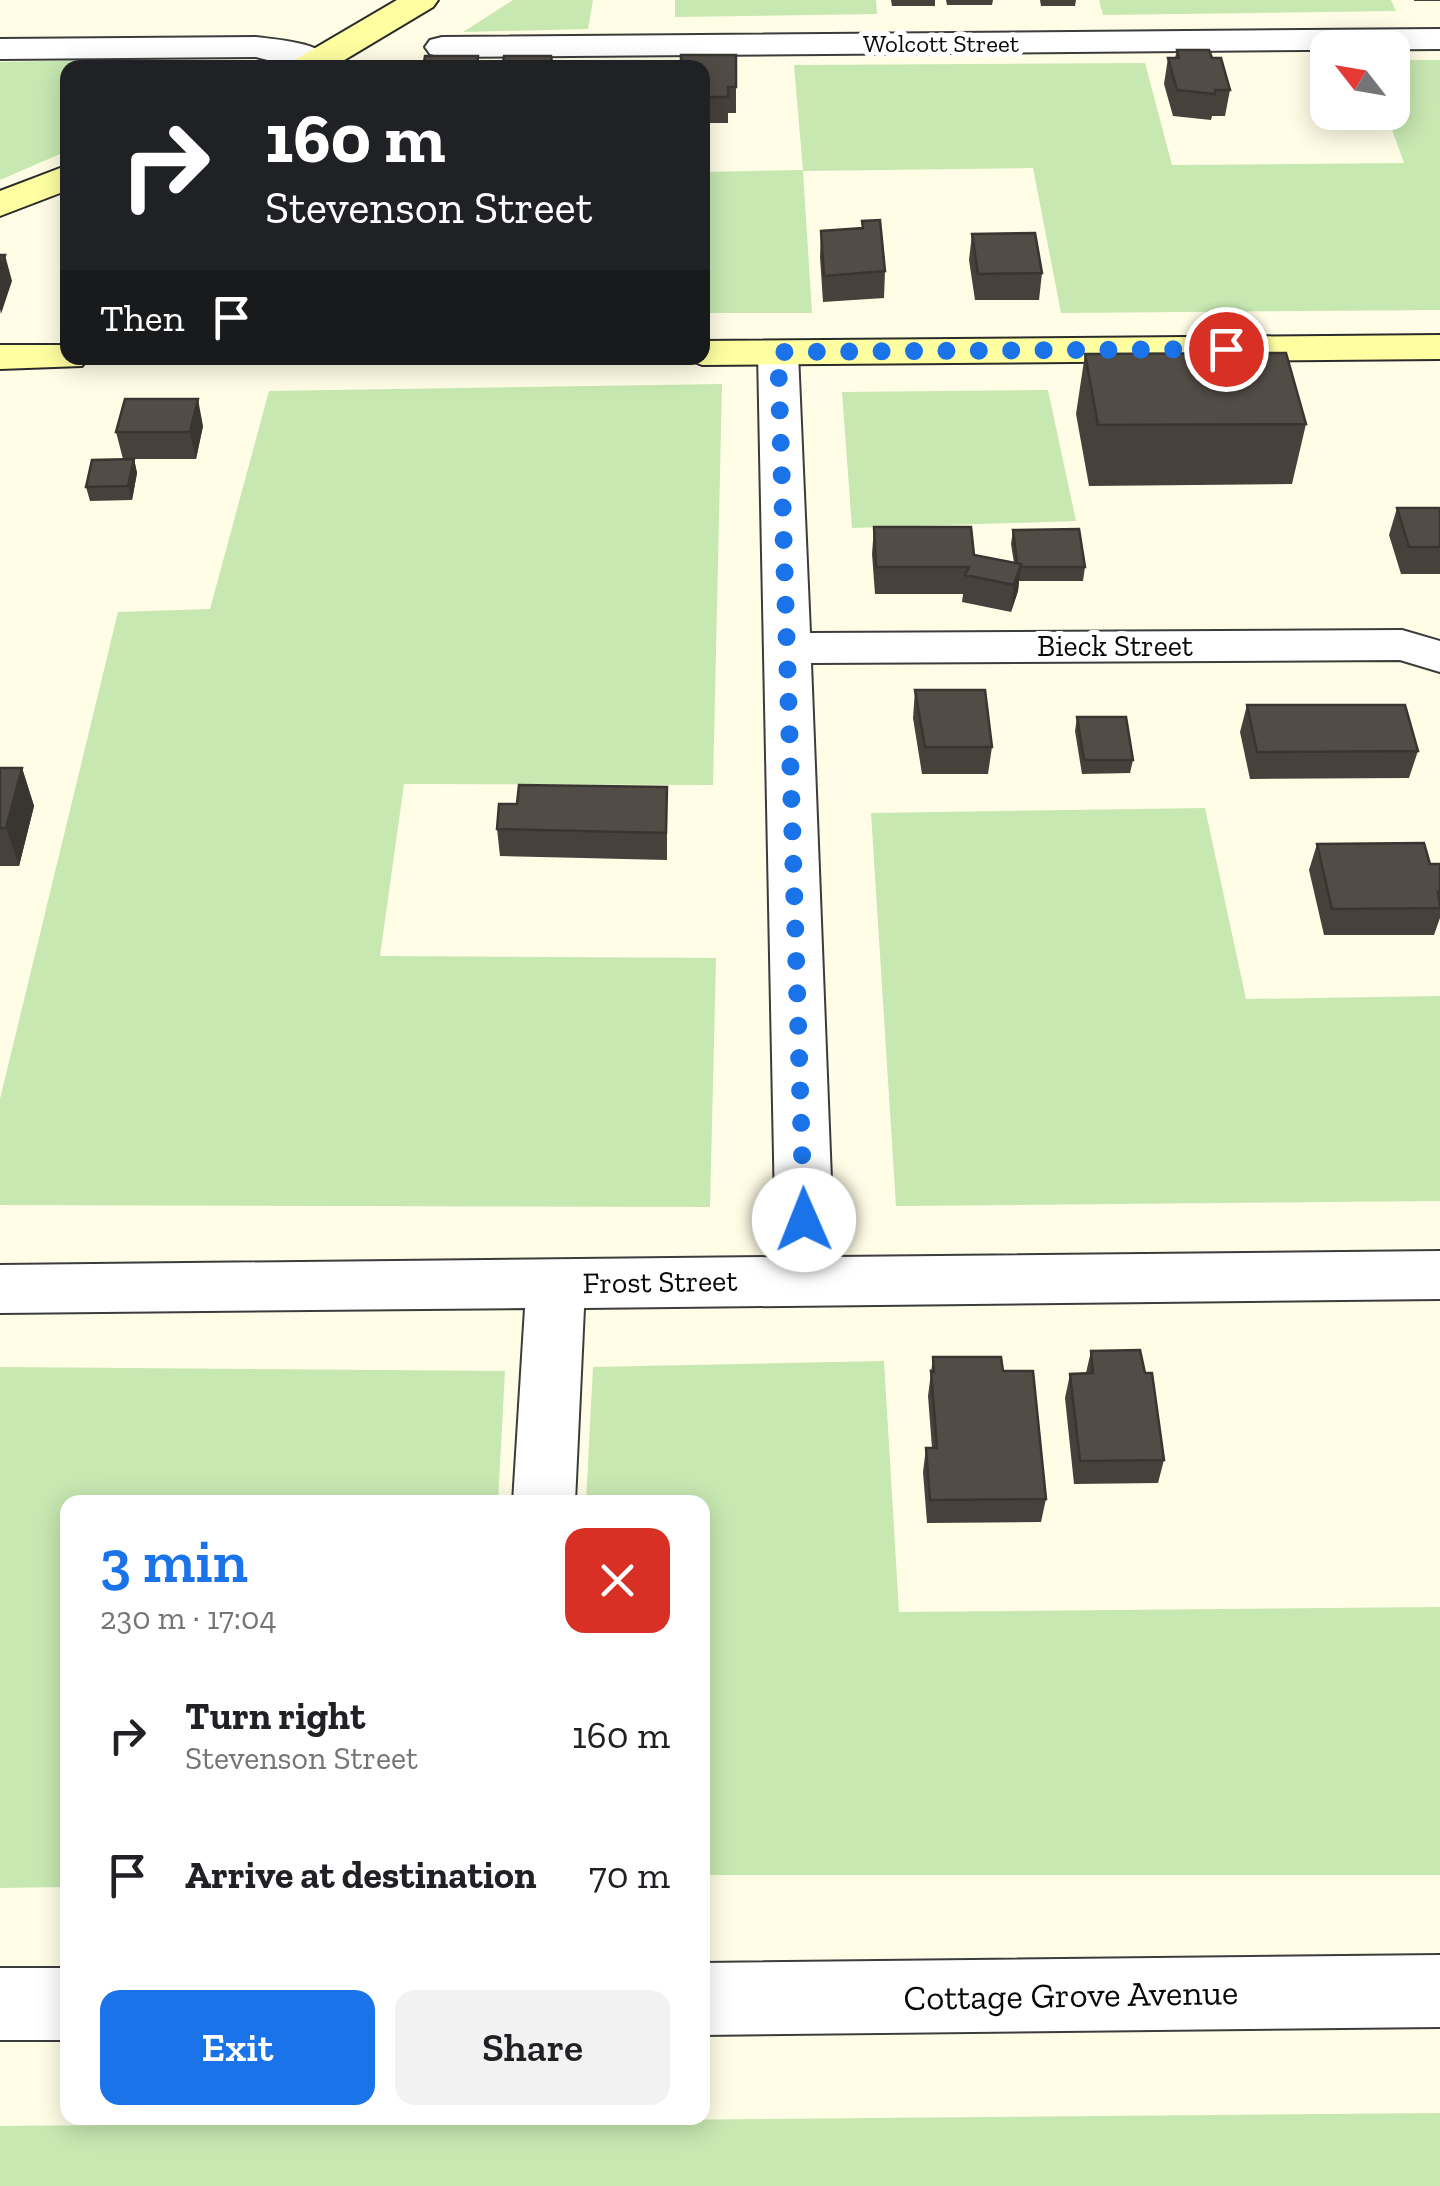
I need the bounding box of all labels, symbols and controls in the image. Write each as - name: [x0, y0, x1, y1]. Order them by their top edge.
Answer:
- street label: Wolcott Street: [863, 28, 1020, 58]
- north arrow: [1310, 30, 1410, 130]
- map controls: [1310, 30, 1410, 130]
- text: 160 m: [265, 96, 446, 180]
- icon: right: [100, 100, 230, 230]
- text: Stevenson Street: [265, 181, 592, 235]
- icon: arrive: [204, 290, 259, 345]
- text: Then: [100, 295, 184, 341]
- pin: [1184, 307, 1269, 392]
- icon: arrive: [1199, 322, 1254, 377]
- street label: Bieck Street: [1037, 628, 1193, 664]
- position arrow: [752, 1168, 856, 1272]
- street label: Frost Street: [582, 1263, 738, 1301]
- text: 3 min: [100, 1525, 248, 1597]
- button: close: [565, 1528, 670, 1633]
- text: 230 m · 17:04: [100, 1599, 277, 1637]
- text: Turn right: [185, 1693, 365, 1739]
- icon: right: [100, 1708, 155, 1763]
- text: 160 m: [572, 1712, 670, 1758]
- text: Stevenson Street: [185, 1739, 418, 1777]
- icon: arrive: [100, 1848, 155, 1903]
- text: Arrive at destination: [185, 1852, 536, 1898]
- text: 70 m: [589, 1852, 670, 1898]
- street label: Cottage Grove Avenue: [903, 1971, 1239, 2019]
- button: Exit: [100, 1990, 375, 2105]
- button: Share: [395, 1990, 670, 2105]

